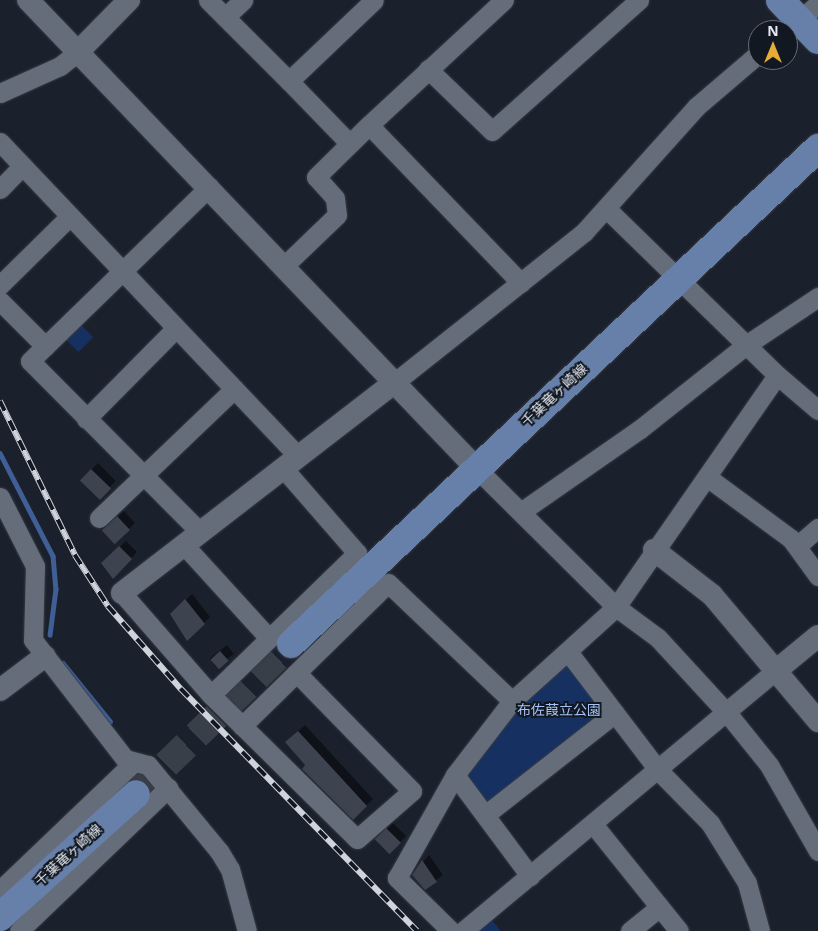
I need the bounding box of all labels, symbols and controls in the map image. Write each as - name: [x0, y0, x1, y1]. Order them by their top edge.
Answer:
- north arrow: [748, 20, 798, 70]
- text: N: [767, 21, 779, 40]
- street label: 千葉竜ヶ崎線: [518, 360, 590, 430]
- park label: 布佐葭立公園: [517, 702, 601, 718]
- street label: 千葉竜ヶ崎線: [31, 821, 105, 889]

